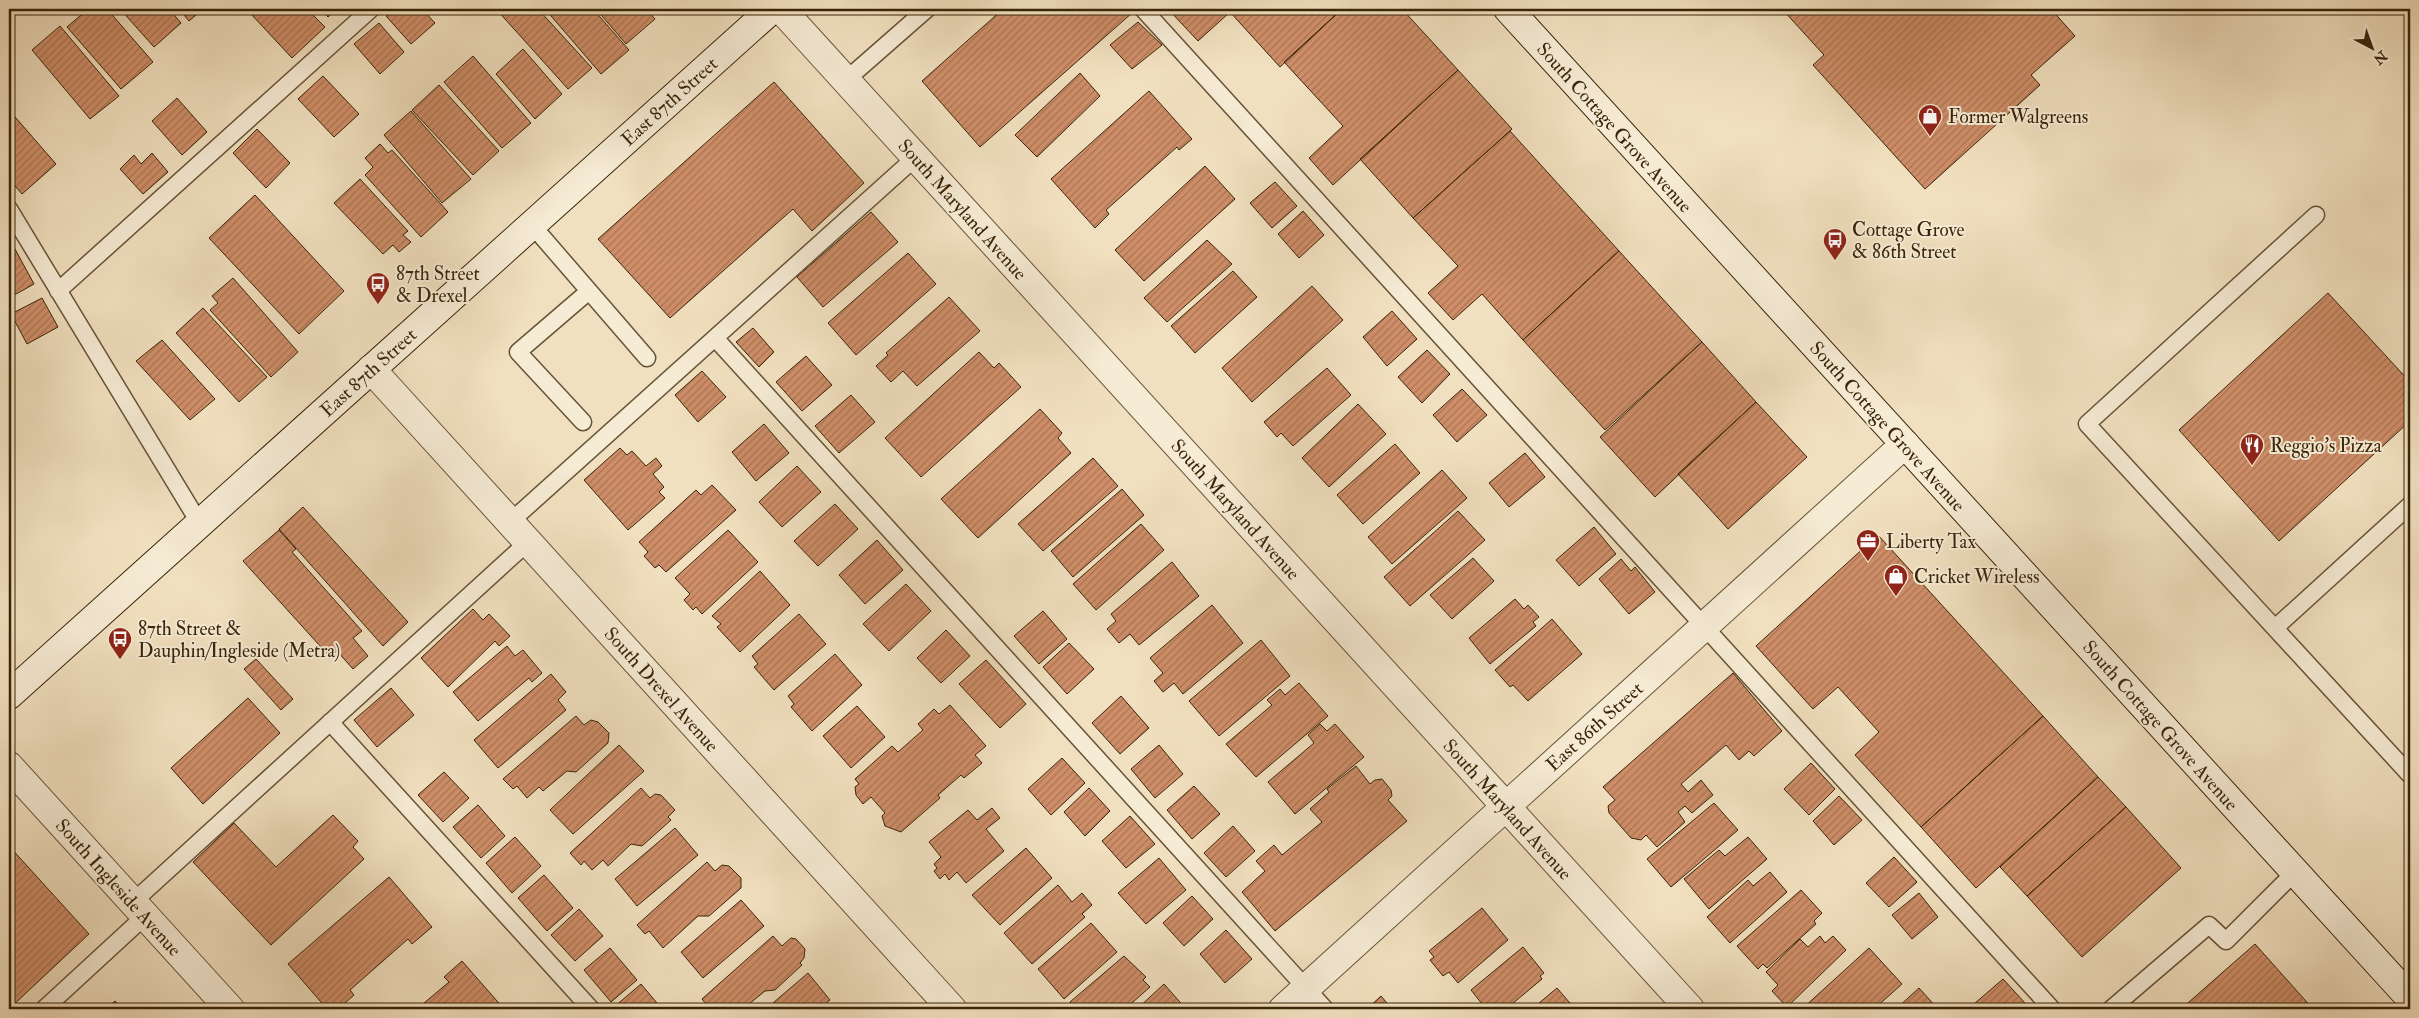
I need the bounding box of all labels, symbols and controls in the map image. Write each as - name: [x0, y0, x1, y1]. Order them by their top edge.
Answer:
- north arrow: [2346, 22, 2396, 72]
- street label: South Cottage Grove Avenue: [1531, 38, 1697, 218]
- text: N: [2370, 46, 2391, 68]
- street label: East 87th Street: [616, 52, 723, 151]
- shop icon: Former Walgreens: [1917, 103, 1943, 137]
- place label: Former Walgreens: [1948, 105, 2088, 129]
- street label: South Maryland Avenue: [893, 134, 1032, 285]
- place label: Cottage Grove & 86th Street: [1852, 218, 1964, 264]
- bus stop icon: Cottage Grove & 86th Street: [1822, 227, 1848, 261]
- place label: 87th Street & Drexel: [396, 262, 480, 308]
- bus stop icon: 87th Street & Drexel: [365, 271, 391, 305]
- street label: East 87th Street: [315, 323, 422, 422]
- street label: South Cottage Grove Avenue: [1804, 337, 1970, 517]
- restaurant icon: Reggio's Pizza: [2239, 432, 2265, 466]
- street label: South Maryland Avenue: [1166, 434, 1305, 585]
- place label: Reggio's Pizza: [2270, 434, 2382, 458]
- office icon: Liberty Tax: [1855, 528, 1881, 562]
- place label: Liberty Tax: [1886, 530, 1976, 554]
- shop icon: Cricket Wireless: [1883, 563, 1909, 597]
- place label: Cricket Wireless: [1914, 565, 2039, 589]
- place label: 87th Street & Dauphin/Ingleside (Metra): [138, 617, 340, 664]
- street label: South Drexel Avenue: [599, 622, 724, 757]
- bus stop icon: 87th Street & Dauphin/Ingleside (Metra): [107, 626, 133, 660]
- street label: South Cottage Grove Avenue: [2077, 636, 2243, 816]
- street label: East 86th Street: [1541, 677, 1648, 777]
- street label: South Maryland Avenue: [1438, 734, 1577, 885]
- street label: South Ingleside Avenue: [50, 814, 186, 961]

